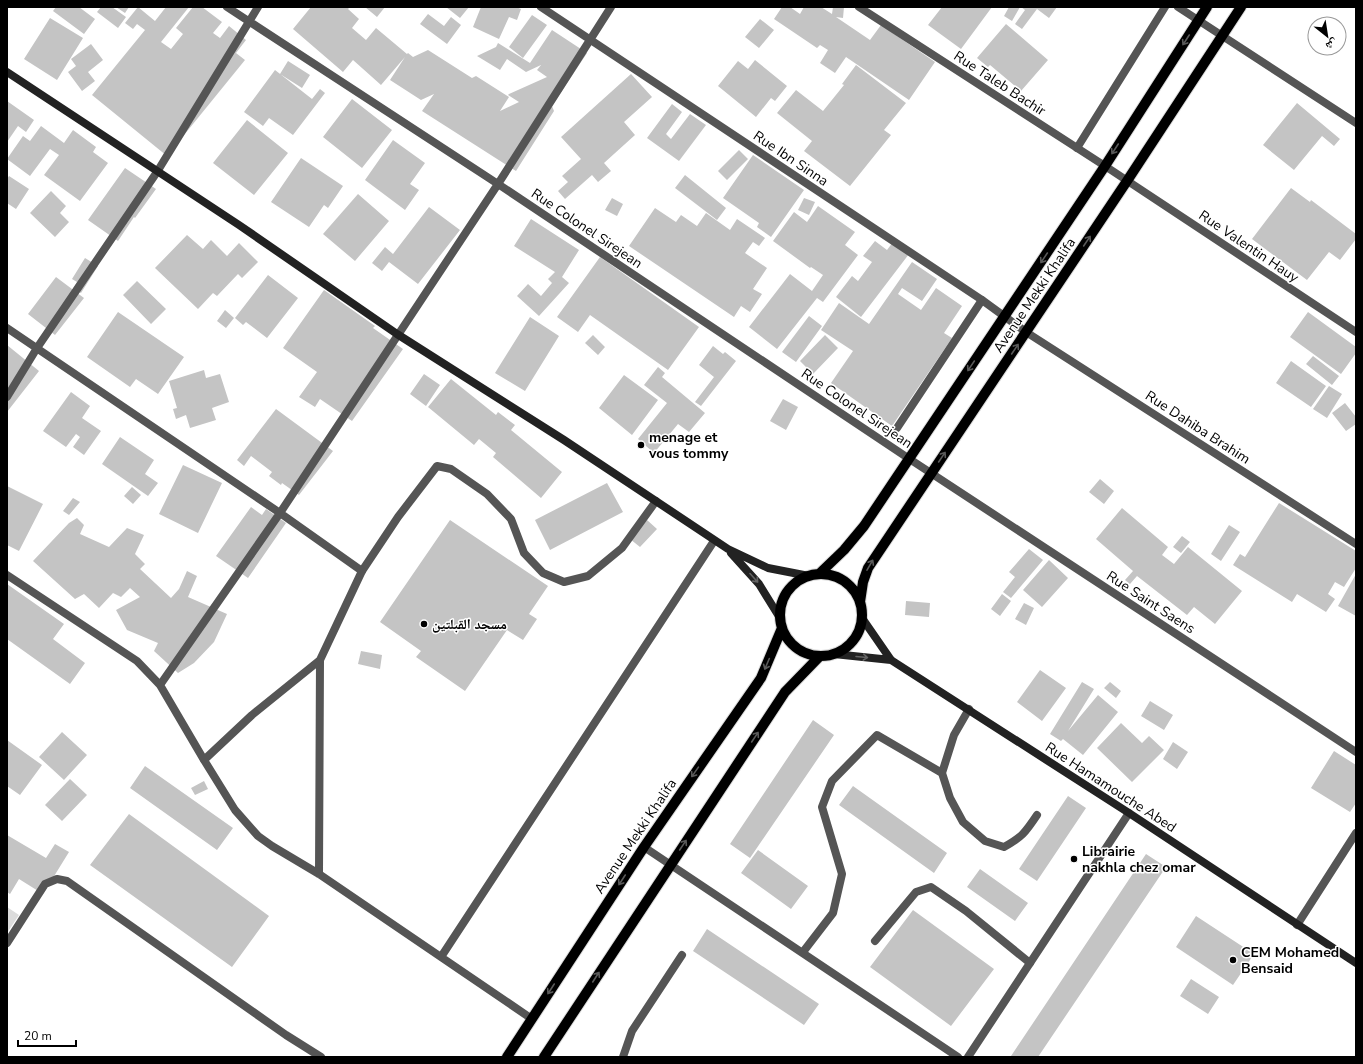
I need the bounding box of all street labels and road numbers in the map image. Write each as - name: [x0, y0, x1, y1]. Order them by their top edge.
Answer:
- street label: Rue Taleb Bachir: [950, 47, 1049, 120]
- street label: Rue Ibn Sinna: [749, 126, 832, 191]
- street label: Rue Colonel Sirejean: [527, 184, 646, 273]
- street label: Rue Valentin Hauy: [1195, 206, 1303, 287]
- street label: Avenue Mekki Khalifa: [989, 234, 1080, 357]
- street label: Rue Colonel Sirejean: [797, 364, 916, 453]
- street label: Rue Dahiba Brahim: [1142, 386, 1254, 468]
- street label: Rue Saint Saens: [1103, 567, 1199, 638]
- street label: Rue Hamamouche Abed: [1041, 738, 1180, 837]
- street label: Avenue Mekki Khalifa: [590, 775, 681, 898]

